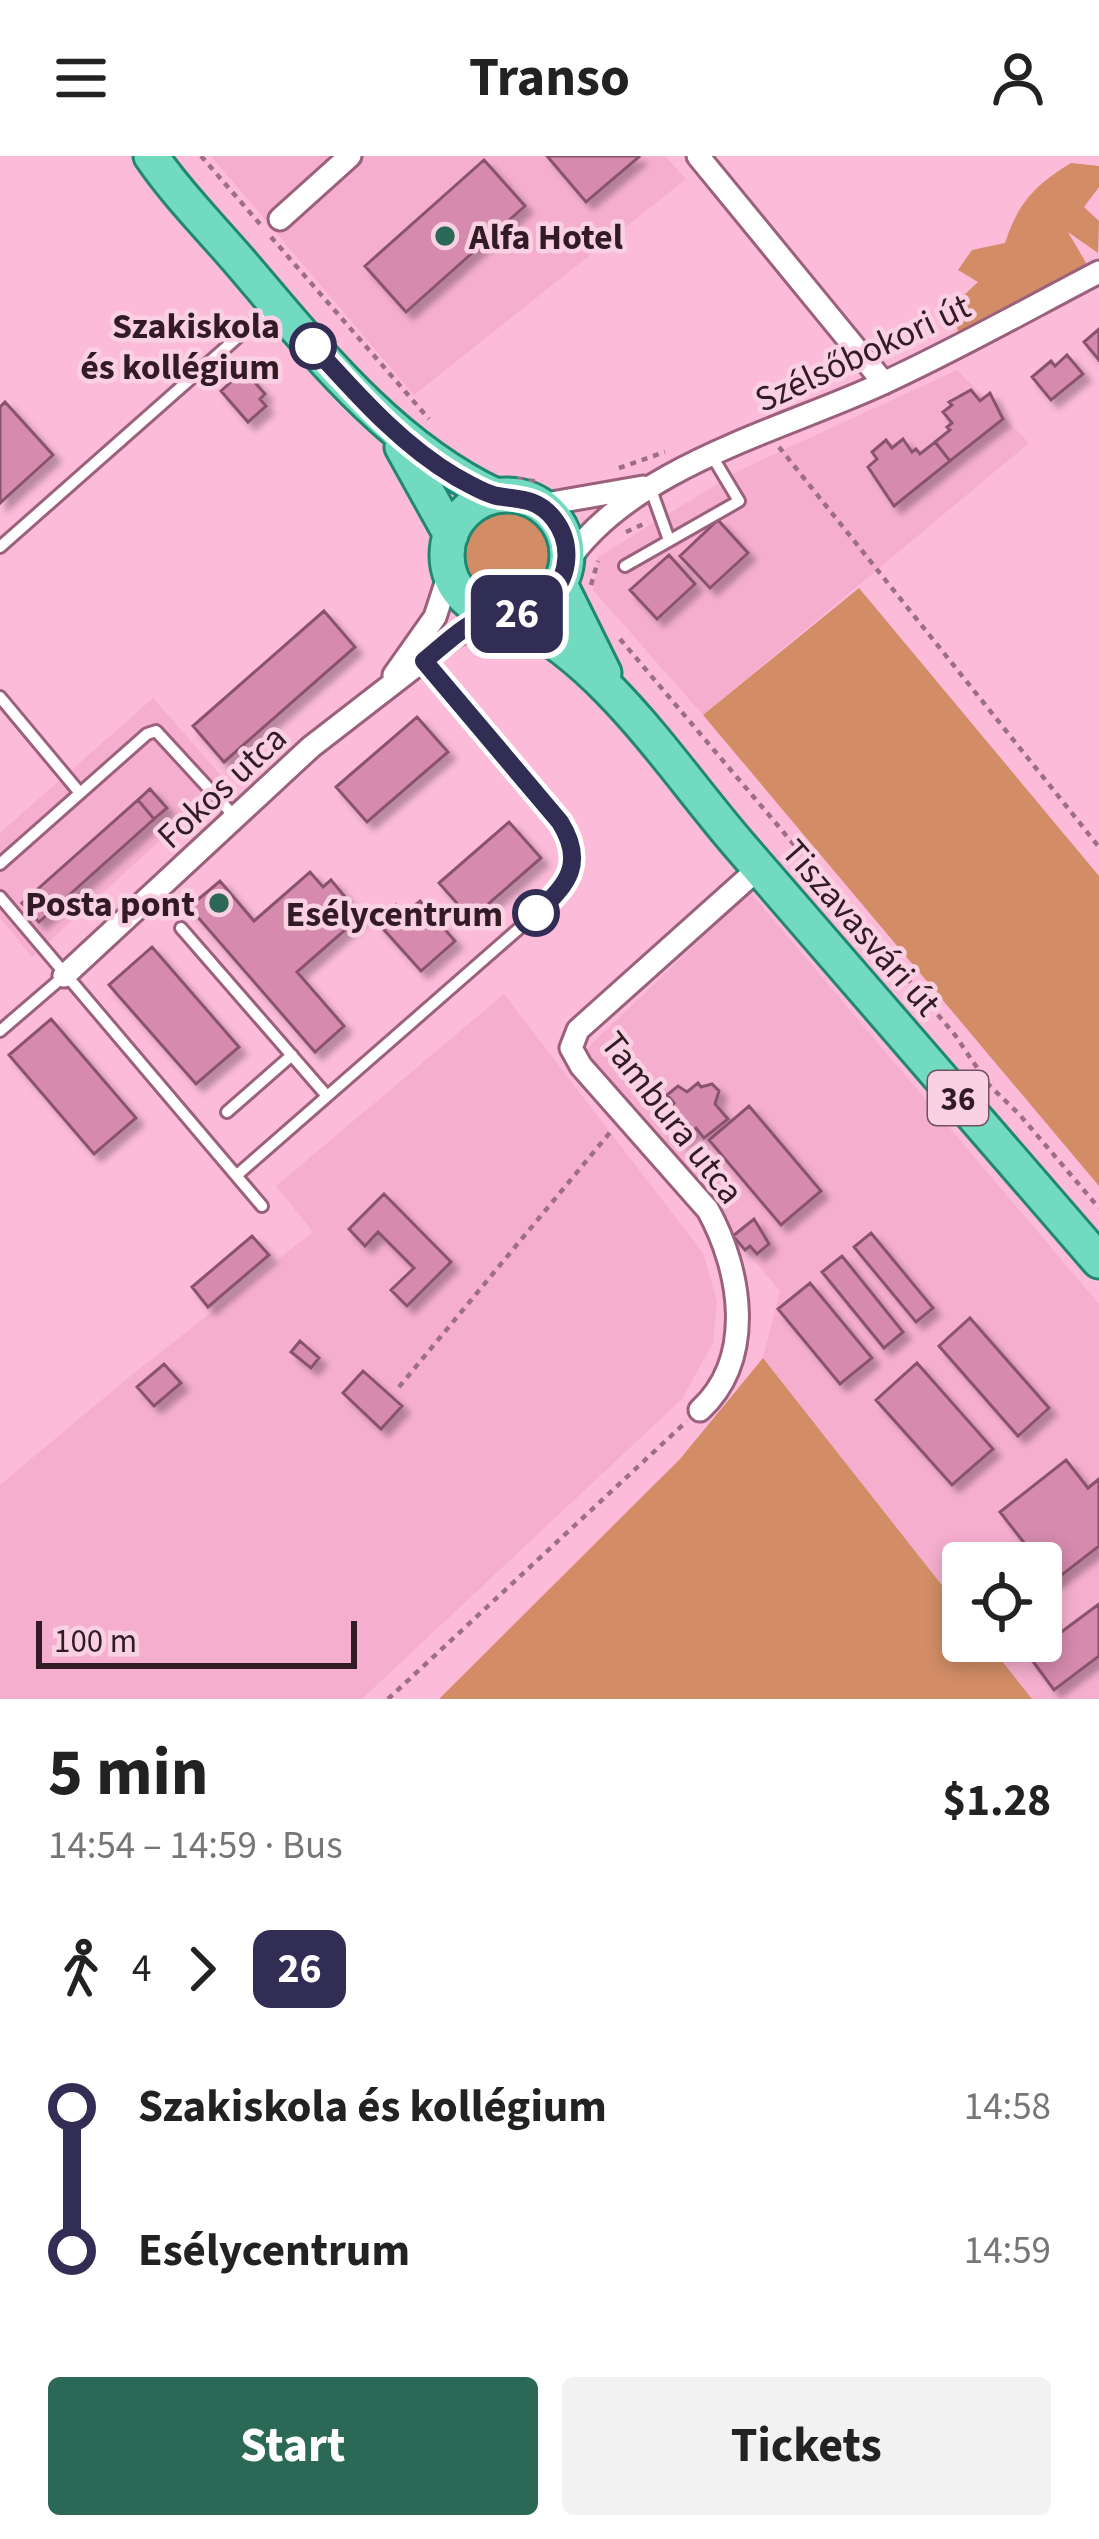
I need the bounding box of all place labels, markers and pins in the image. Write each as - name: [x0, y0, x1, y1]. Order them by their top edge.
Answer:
- place label: Alfa Hotel: [468, 212, 623, 263]
- marker: Alfa Hotel: [432, 223, 458, 249]
- place label: Szakiskola és kollégium: [80, 301, 280, 393]
- marker: Szakiskola és kollégium: [291, 324, 335, 368]
- place label: Posta pont: [25, 879, 195, 930]
- place label: Esélycentrum: [285, 889, 503, 940]
- marker: Posta pont: [206, 890, 232, 916]
- marker: Esélycentrum: [514, 891, 558, 935]

